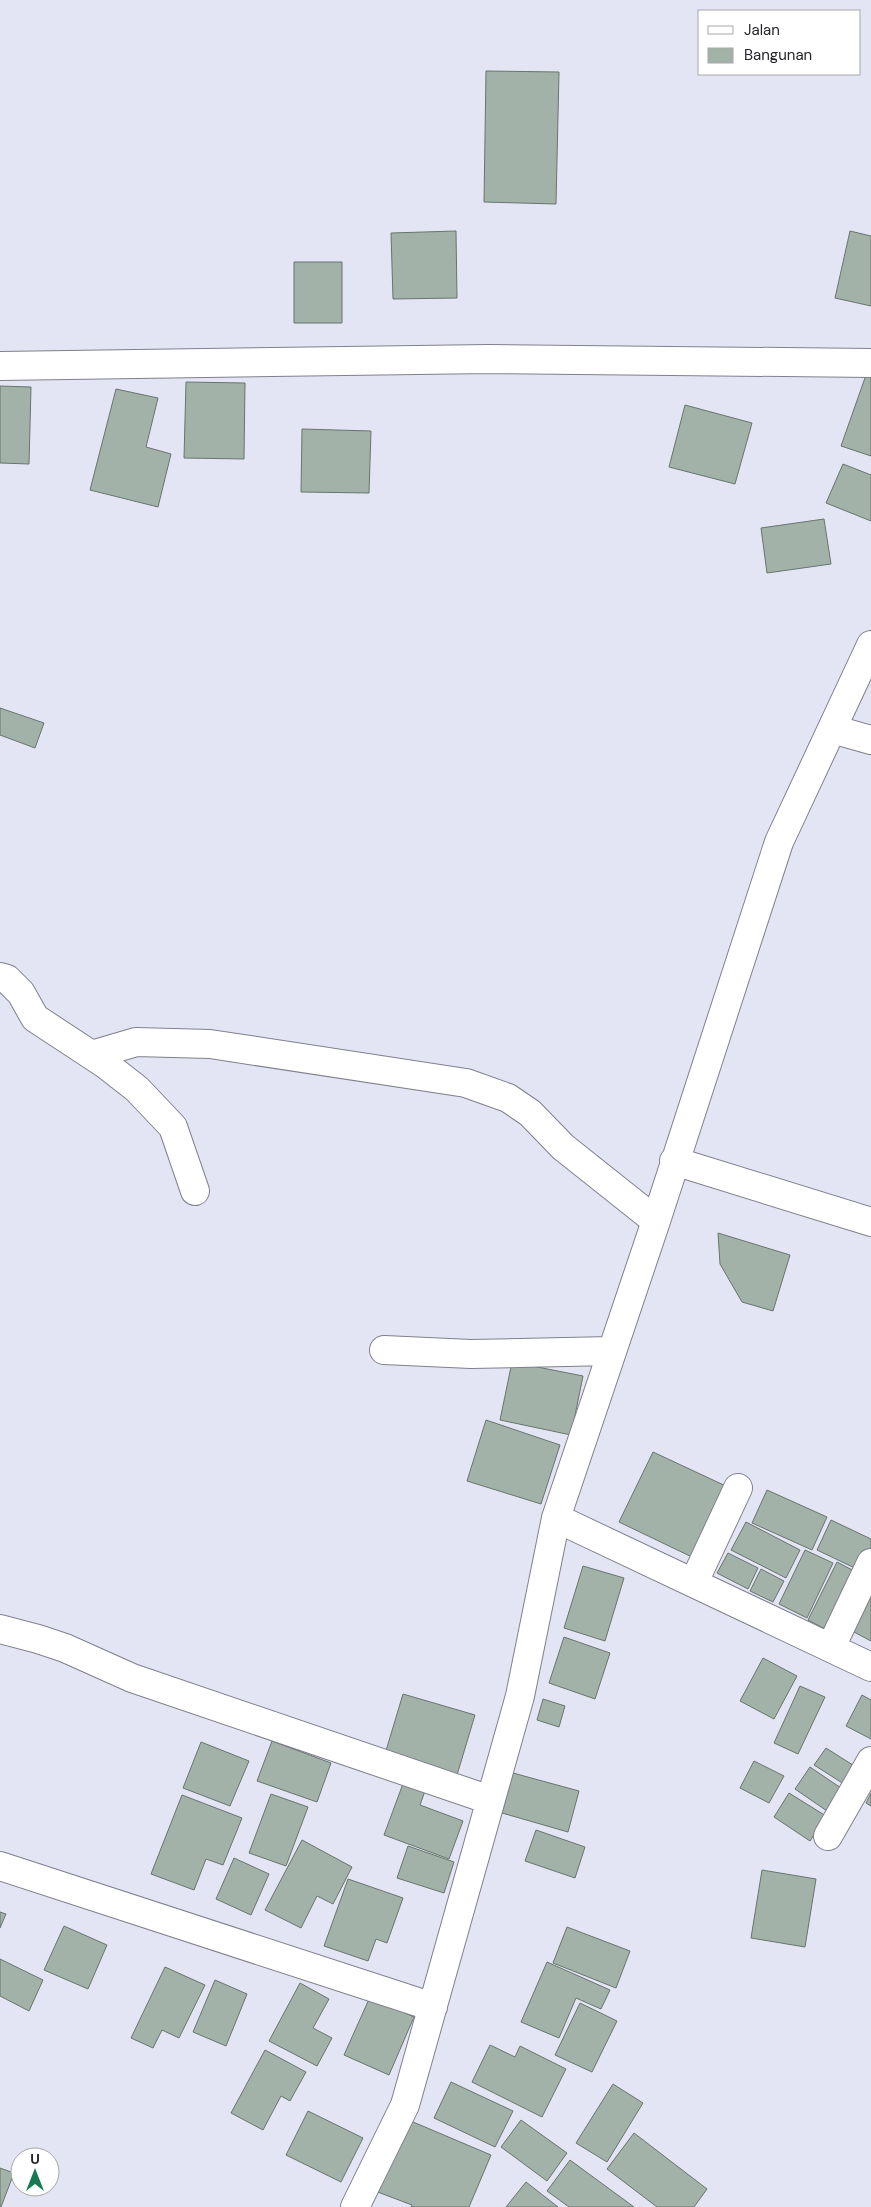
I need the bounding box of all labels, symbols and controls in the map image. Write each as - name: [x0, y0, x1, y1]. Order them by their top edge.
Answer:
- legend: [698, 10, 861, 75]
- text: Jalan: [744, 20, 780, 40]
- text: Bangunan: [744, 45, 812, 65]
- north arrow: [10, 2147, 60, 2197]
- text: U: [30, 2150, 40, 2168]

